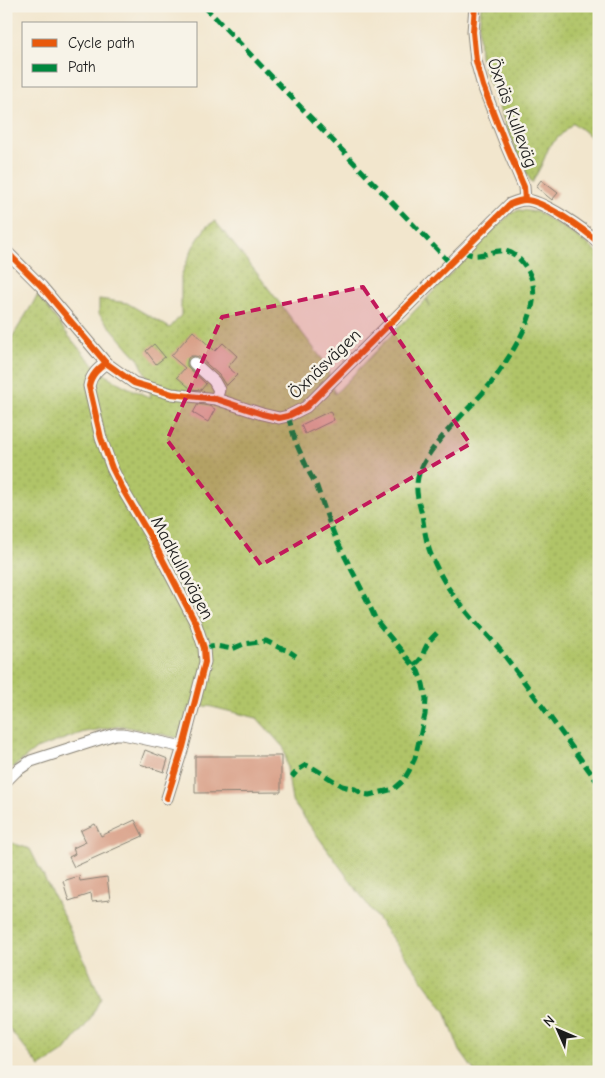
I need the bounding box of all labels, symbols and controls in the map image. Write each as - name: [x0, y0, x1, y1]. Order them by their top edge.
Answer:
- legend: [22, 22, 198, 88]
- text: Cycle path: [68, 34, 135, 52]
- street label: Öxnäs Kulleväg: [482, 55, 542, 171]
- text: Path: [68, 58, 96, 76]
- street label: Öxnäsvägen: [285, 325, 365, 403]
- street label: Madkullavägen: [146, 513, 218, 623]
- north arrow: [532, 1006, 582, 1056]
- text: N: [540, 1012, 558, 1030]

